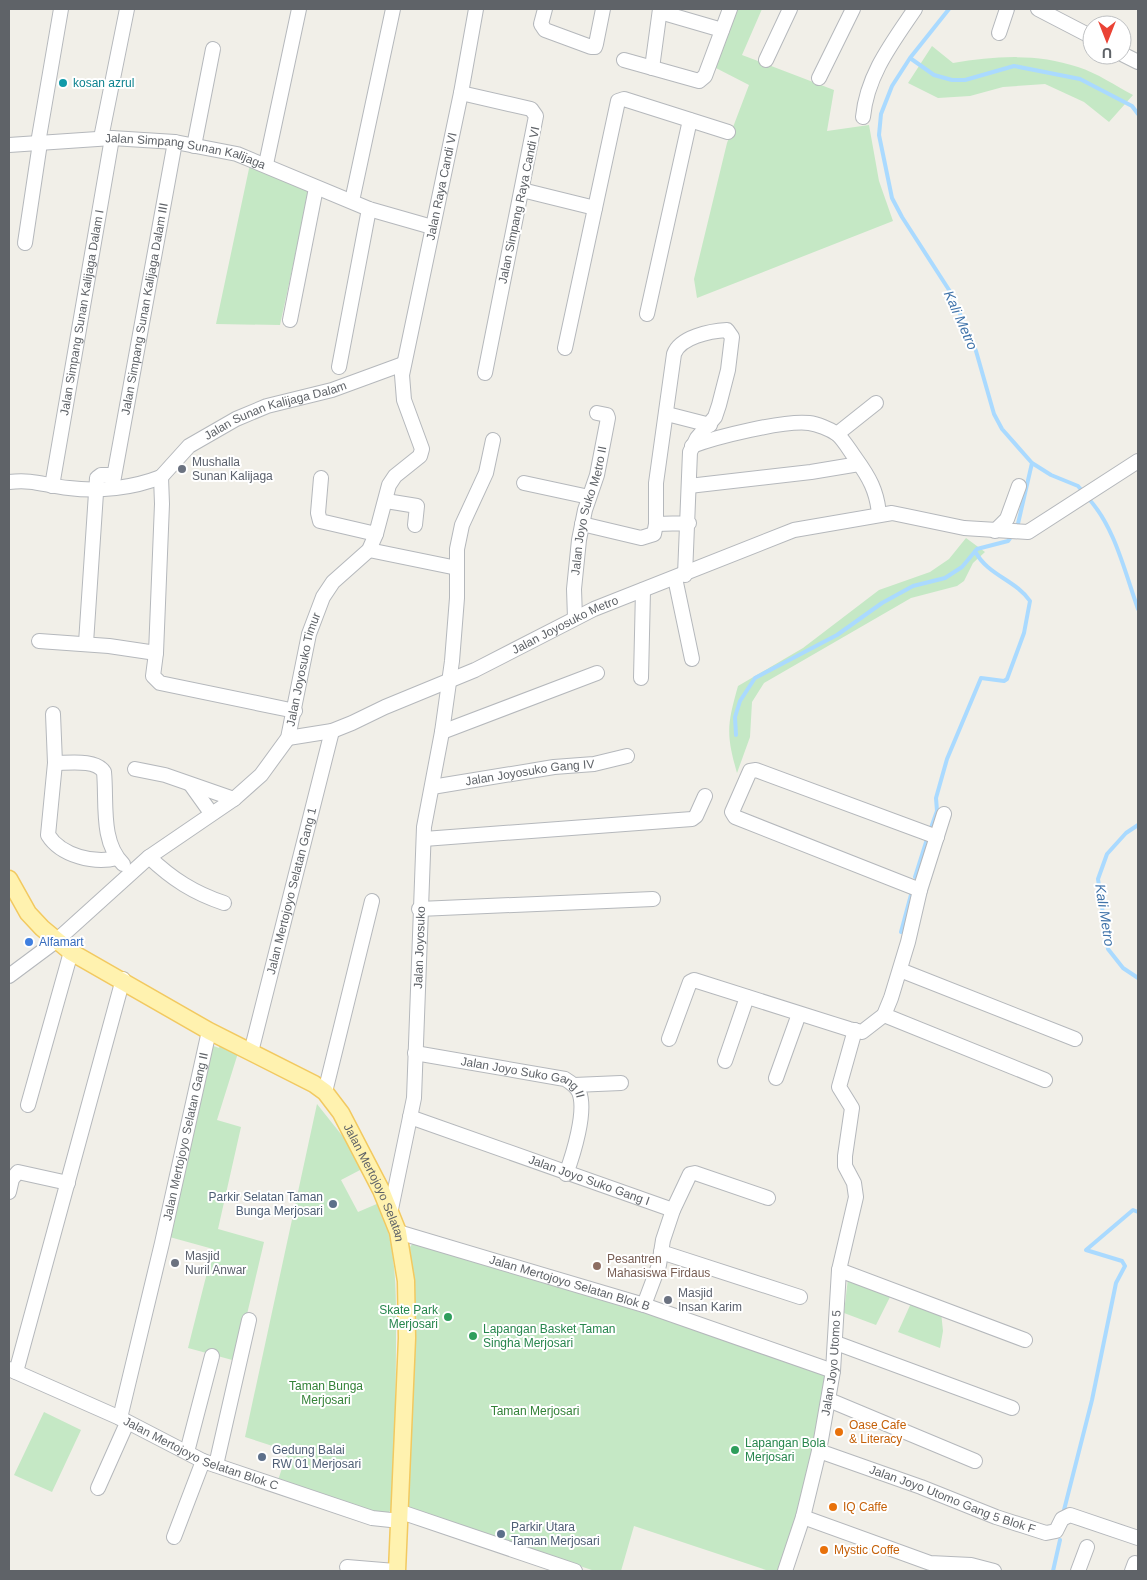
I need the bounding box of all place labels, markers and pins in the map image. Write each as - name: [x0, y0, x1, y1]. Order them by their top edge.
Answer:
- place label: kosan azrul: [73, 76, 134, 90]
- marker: kosan azrul: [57, 77, 69, 89]
- place label: Mushalla Sunan Kalijaga: [192, 455, 273, 483]
- marker: Mushalla Sunan Kalijaga: [176, 463, 188, 475]
- place label: Alfamart: [39, 935, 84, 949]
- marker: Alfamart: [23, 936, 35, 948]
- place label: Parkir Selatan Taman Bunga Merjosari: [208, 1190, 323, 1218]
- marker: Parkir Selatan Taman Bunga Merjosari: [327, 1198, 339, 1210]
- place label: Masjid Nuril Anwar: [185, 1249, 246, 1277]
- place label: Pesantren Mahasiswa Firdaus: [607, 1252, 710, 1280]
- marker: Masjid Nuril Anwar: [169, 1257, 181, 1269]
- marker: Pesantren Mahasiswa Firdaus: [591, 1260, 603, 1272]
- place label: Masjid Insan Karim: [678, 1286, 742, 1314]
- marker: Masjid Insan Karim: [662, 1294, 674, 1306]
- place label: Skate Park Merjosari: [379, 1303, 439, 1331]
- marker: Skate Park Merjosari: [442, 1311, 454, 1323]
- place label: Lapangan Basket Taman Singha Merjosari: [483, 1322, 616, 1350]
- marker: Lapangan Basket Taman Singha Merjosari: [467, 1330, 479, 1342]
- place label: Oase Cafe & Literacy: [849, 1418, 907, 1446]
- marker: Oase Cafe & Literacy: [833, 1426, 845, 1438]
- place label: Lapangan Bola Merjosari: [745, 1436, 826, 1464]
- place label: Gedung Balai RW 01 Merjosari: [272, 1443, 361, 1471]
- marker: Lapangan Bola Merjosari: [729, 1444, 741, 1456]
- marker: Gedung Balai RW 01 Merjosari: [256, 1451, 268, 1463]
- place label: IQ Caffe: [843, 1500, 888, 1514]
- marker: IQ Caffe: [827, 1501, 839, 1513]
- place label: Parkir Utara Taman Merjosari: [511, 1520, 600, 1548]
- marker: Parkir Utara Taman Merjosari: [495, 1528, 507, 1540]
- place label: Mystic Coffe: [834, 1543, 900, 1557]
- marker: Mystic Coffe: [818, 1544, 830, 1556]

